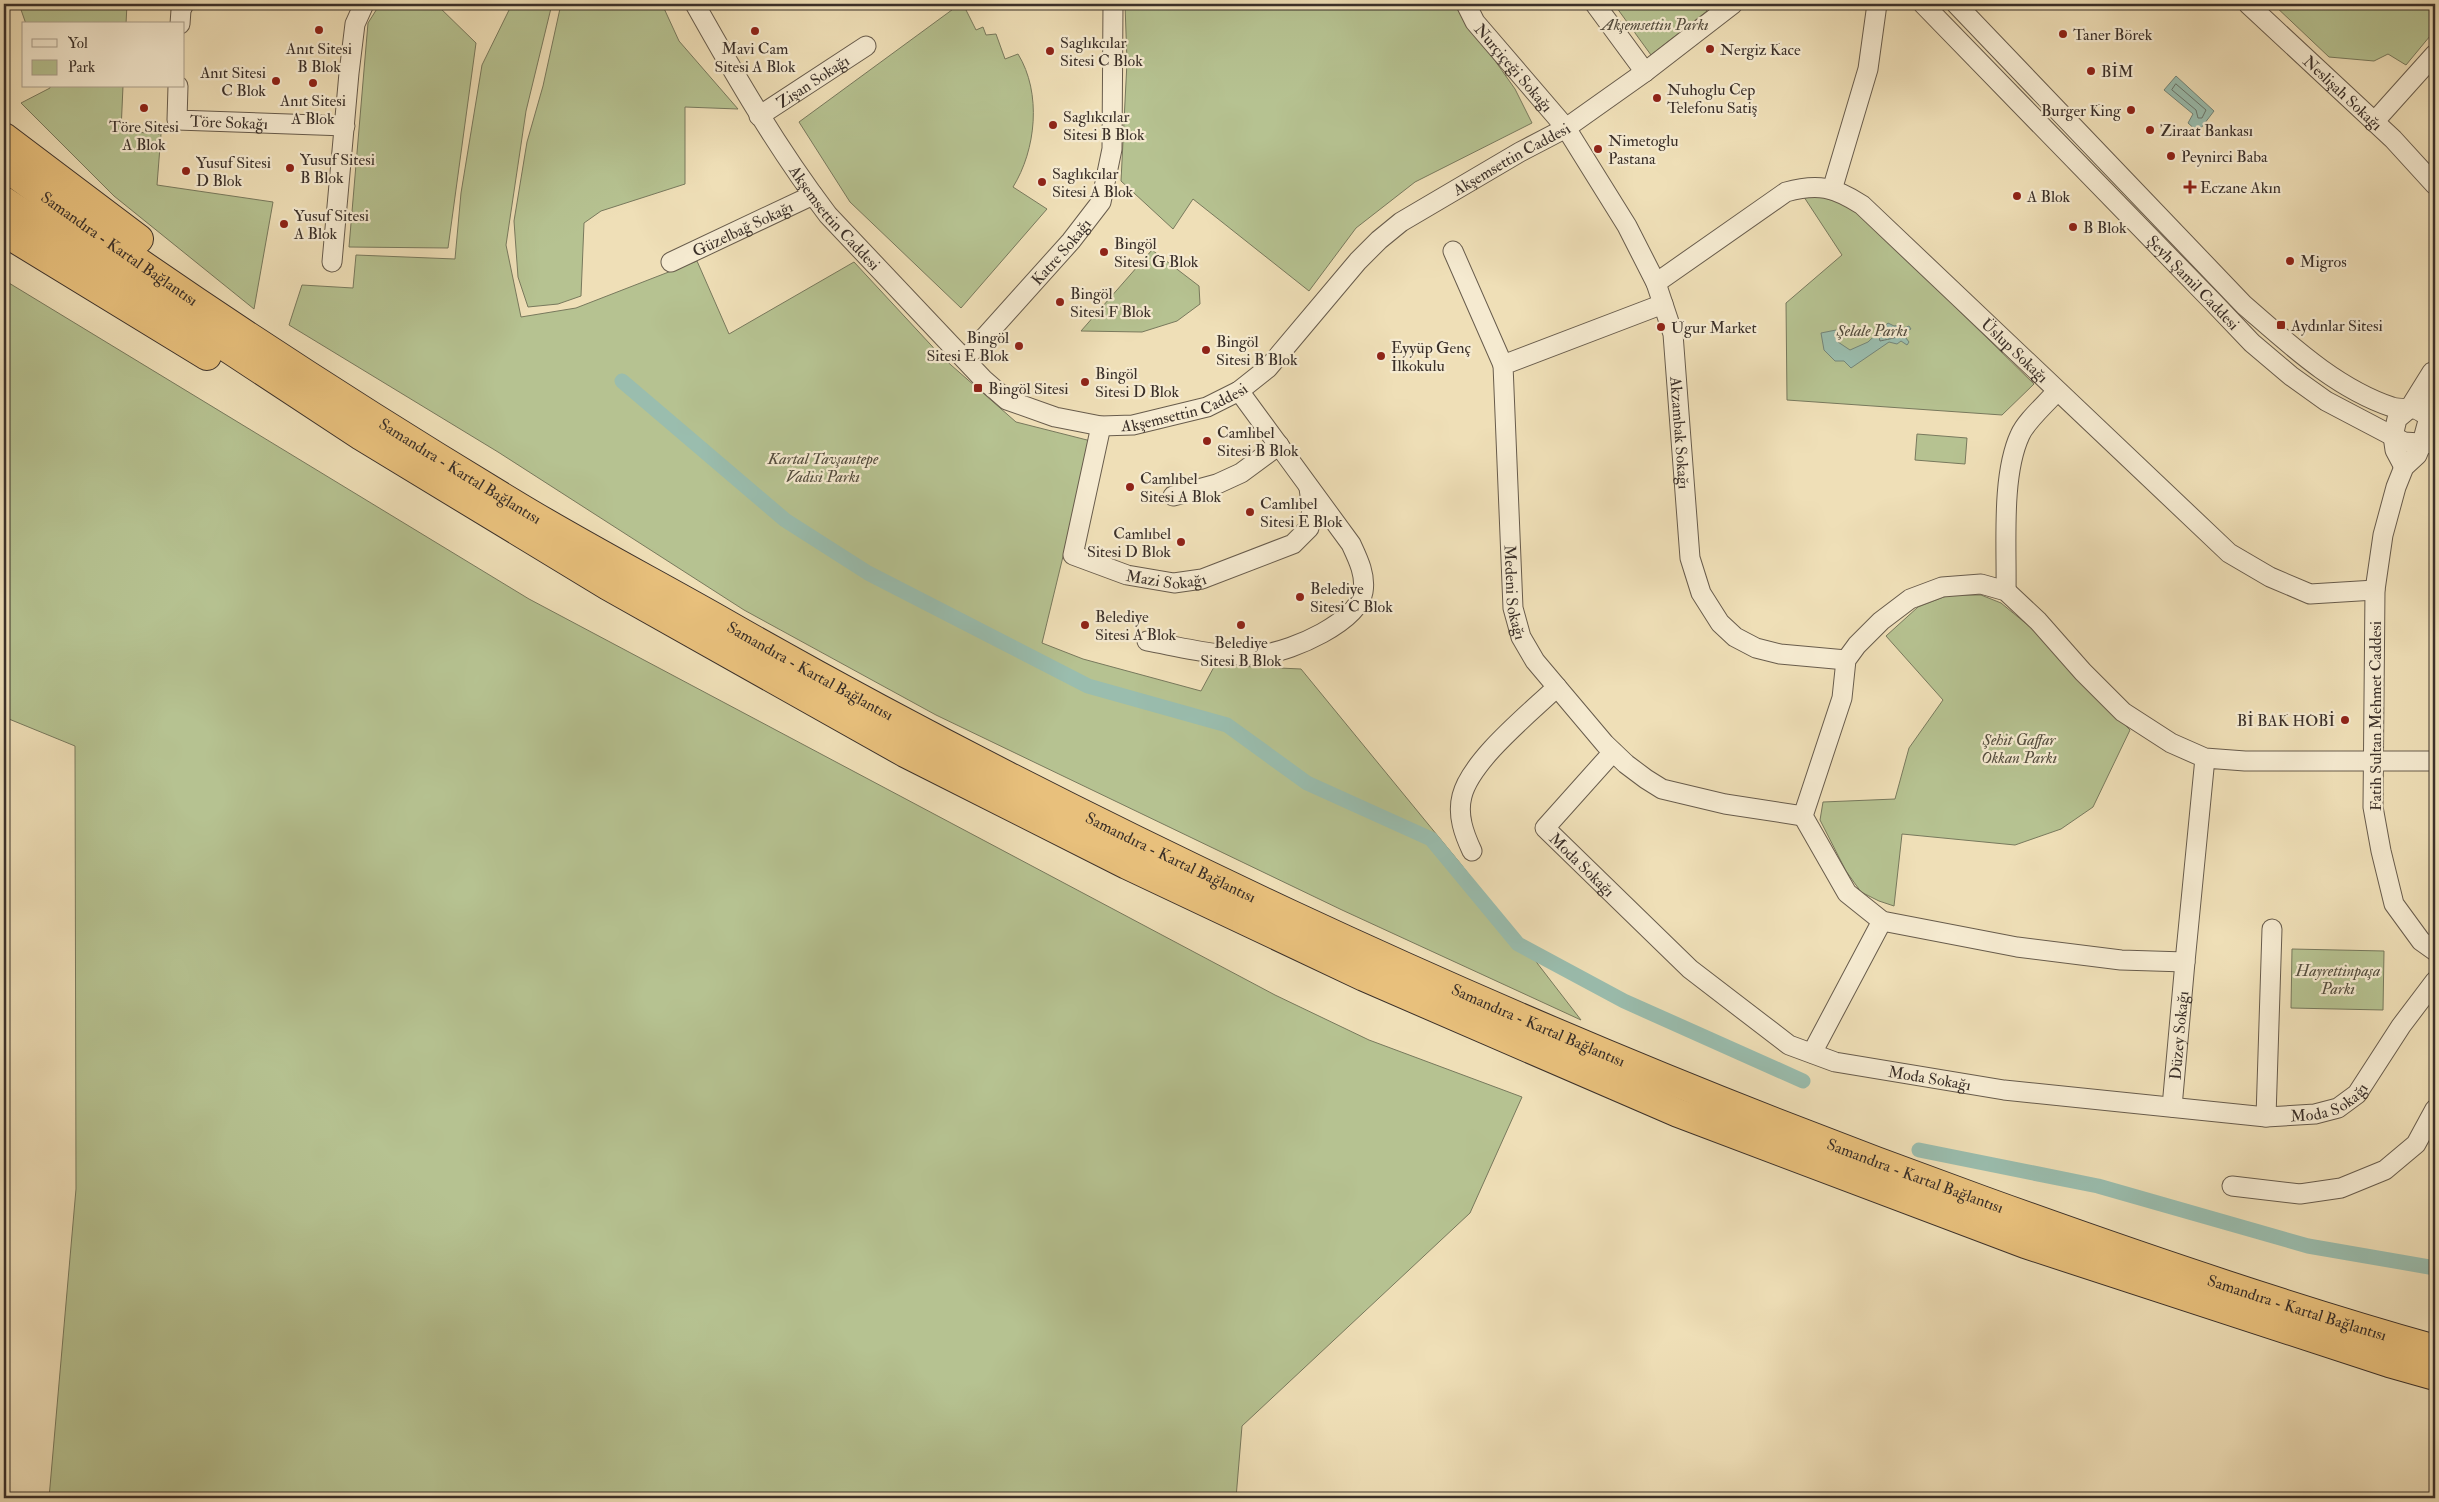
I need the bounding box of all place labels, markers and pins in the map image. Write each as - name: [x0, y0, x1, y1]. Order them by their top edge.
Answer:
- marker: Anıt Sitesi B Blok: [313, 24, 325, 36]
- marker: Mavi Cam Sitesi A Blok: [749, 25, 761, 37]
- place label: Taner Börek: [2073, 25, 2153, 45]
- marker: Taner Börek: [2057, 28, 2069, 40]
- place label: Saglıkcılar Sitesi C Blok: [1060, 33, 1143, 71]
- place label: Anıt Sitesi B Blok: [285, 39, 352, 77]
- place label: Mavi Cam Sitesi A Blok: [714, 39, 796, 77]
- place label: Nergiz Kace: [1720, 40, 1801, 60]
- marker: Nergiz Kace: [1704, 43, 1716, 55]
- marker: Saglıkcılar Sitesi C Blok: [1044, 45, 1056, 57]
- place label: BİM: [2101, 62, 2133, 82]
- place label: Anıt Sitesi C Blok: [199, 63, 266, 101]
- marker: BİM: [2085, 65, 2097, 77]
- marker: Anıt Sitesi C Blok: [270, 75, 282, 87]
- marker: Anıt Sitesi A Blok: [307, 77, 319, 89]
- place label: Nuhoglu Cep Telefonu Satiş: [1667, 80, 1757, 118]
- place label: Anıt Sitesi A Blok: [279, 91, 346, 129]
- marker: Nuhoglu Cep Telefonu Satiş: [1651, 92, 1663, 104]
- place label: Burger King: [2041, 101, 2122, 121]
- marker: Töre Sitesi A Blok: [138, 102, 150, 114]
- marker: Burger King: [2125, 104, 2137, 116]
- place label: Saglıkcılar Sitesi B Blok: [1063, 107, 1145, 145]
- place label: Töre Sitesi A Blok: [109, 117, 179, 155]
- marker: Saglıkcılar Sitesi B Blok: [1047, 119, 1059, 131]
- place label: Ziraat Bankası: [2160, 121, 2253, 141]
- marker: Ziraat Bankası: [2144, 124, 2156, 136]
- place label: Nimetoglu Pastana: [1608, 131, 1679, 169]
- marker: Nimetoglu Pastana: [1592, 143, 1604, 155]
- place label: Peynirci Baba: [2181, 147, 2268, 167]
- place label: Yusuf Sitesi B Blok: [300, 150, 375, 188]
- marker: Peynirci Baba: [2165, 150, 2177, 162]
- place label: Yusuf Sitesi D Blok: [196, 153, 271, 191]
- marker: Yusuf Sitesi B Blok: [284, 162, 296, 174]
- place label: Saglıkcılar Sitesi A Blok: [1052, 164, 1134, 202]
- marker: Yusuf Sitesi D Blok: [180, 165, 192, 177]
- marker: Saglıkcılar Sitesi A Blok: [1036, 176, 1048, 188]
- place label: Eczane Akın: [2200, 178, 2281, 198]
- marker: Eczane Akın: [2184, 181, 2196, 193]
- place label: A Blok: [2026, 187, 2071, 207]
- marker: A Blok: [2011, 190, 2023, 202]
- place label: Yusuf Sitesi A Blok: [293, 206, 369, 244]
- marker: Yusuf Sitesi A Blok: [278, 218, 290, 230]
- place label: B Blok: [2083, 218, 2127, 238]
- marker: B Blok: [2067, 221, 2079, 233]
- place label: Bingöl Sitesi G Blok: [1114, 234, 1199, 272]
- marker: Bingöl Sitesi G Blok: [1098, 246, 1110, 258]
- place label: Migros: [2300, 252, 2347, 272]
- marker: Migros: [2284, 255, 2296, 267]
- place label: Bingöl Sitesi F Blok: [1070, 284, 1151, 322]
- marker: Bingöl Sitesi F Blok: [1054, 296, 1066, 308]
- place label: Aydınlar Sitesi: [2290, 316, 2383, 336]
- place label: Ugur Market: [1671, 318, 1757, 338]
- marker: Aydınlar Sitesi: [2275, 319, 2287, 331]
- marker: Ugur Market: [1655, 321, 1667, 333]
- place label: Bingöl Sitesi E Blok: [926, 328, 1009, 366]
- place label: Bingöl Sitesi B Blok: [1216, 332, 1298, 370]
- place label: Eyyüp Genç İlkokulu: [1391, 338, 1471, 376]
- marker: Bingöl Sitesi E Blok: [1013, 340, 1025, 352]
- marker: Bingöl Sitesi B Blok: [1200, 344, 1212, 356]
- marker: Eyyüp Genç İlkokulu: [1375, 350, 1387, 362]
- place label: Bingöl Sitesi D Blok: [1095, 364, 1179, 402]
- marker: Bingöl Sitesi D Blok: [1079, 376, 1091, 388]
- place label: Bingöl Sitesi: [988, 379, 1069, 399]
- marker: Bingöl Sitesi: [972, 382, 984, 394]
- place label: Camlıbel Sitesi B Blok: [1217, 423, 1299, 461]
- marker: Camlıbel Sitesi B Blok: [1201, 435, 1213, 447]
- place label: Camlıbel Sitesi A Blok: [1140, 469, 1222, 507]
- marker: Camlıbel Sitesi A Blok: [1124, 481, 1136, 493]
- place label: Camlıbel Sitesi E Blok: [1260, 494, 1343, 532]
- marker: Camlıbel Sitesi E Blok: [1244, 506, 1256, 518]
- place label: Camlıbel Sitesi D Blok: [1087, 524, 1171, 562]
- marker: Camlıbel Sitesi D Blok: [1175, 536, 1187, 548]
- place label: Belediye Sitesi C Blok: [1310, 579, 1393, 617]
- marker: Belediye Sitesi C Blok: [1294, 591, 1306, 603]
- place label: Belediye Sitesi A Blok: [1095, 607, 1177, 645]
- marker: Belediye Sitesi A Blok: [1079, 619, 1091, 631]
- marker: Belediye Sitesi B Blok: [1235, 619, 1247, 631]
- place label: Belediye Sitesi B Blok: [1200, 633, 1282, 671]
- place label: Bİ BAK HOBİ: [2237, 711, 2335, 731]
- marker: Bİ BAK HOBİ: [2339, 714, 2351, 726]

